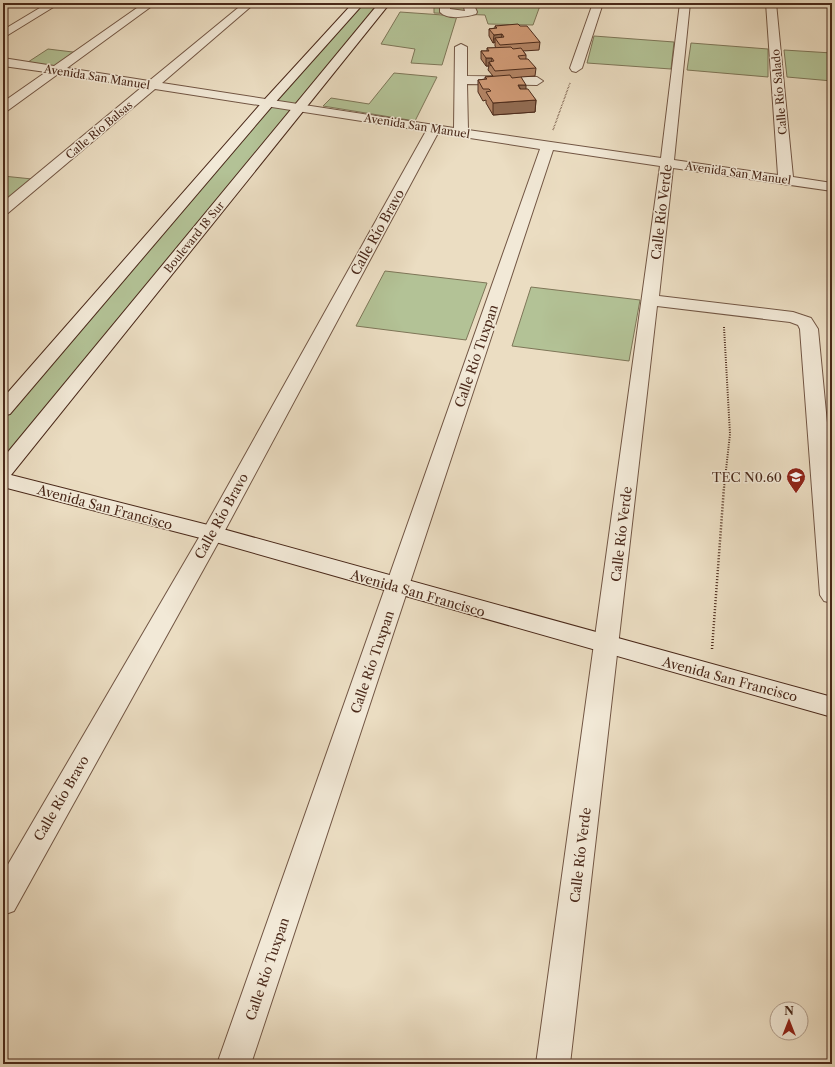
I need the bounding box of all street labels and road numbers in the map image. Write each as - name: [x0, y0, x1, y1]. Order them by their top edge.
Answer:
- street label: Calle Río Salado: [768, 48, 790, 135]
- street label: Avenida San Manuel: [42, 62, 152, 92]
- street label: Calle Río Balsas: [63, 98, 135, 162]
- street label: Avenida San Manuel: [362, 111, 472, 141]
- street label: Avenida San Manuel: [683, 158, 793, 187]
- street label: Calle Río Verde: [647, 163, 675, 261]
- street label: Calle Río Bravo: [347, 186, 407, 278]
- street label: Boulevard 18 Sur: [161, 198, 227, 276]
- street label: Calle Río Tuxpan: [451, 302, 501, 410]
- street label: Calle Río Bravo: [191, 470, 251, 562]
- street label: Avenida San Francisco: [35, 481, 174, 533]
- street label: Calle Río Verde: [607, 485, 635, 583]
- street label: Avenida San Francisco: [348, 566, 487, 620]
- street label: Calle Río Tuxpan: [347, 608, 397, 716]
- street label: Avenida San Francisco: [660, 653, 799, 705]
- street label: Calle Río Bravo: [30, 752, 92, 844]
- street label: Calle Río Verde: [566, 806, 594, 904]
- street label: Calle Río Tuxpan: [242, 915, 292, 1023]

